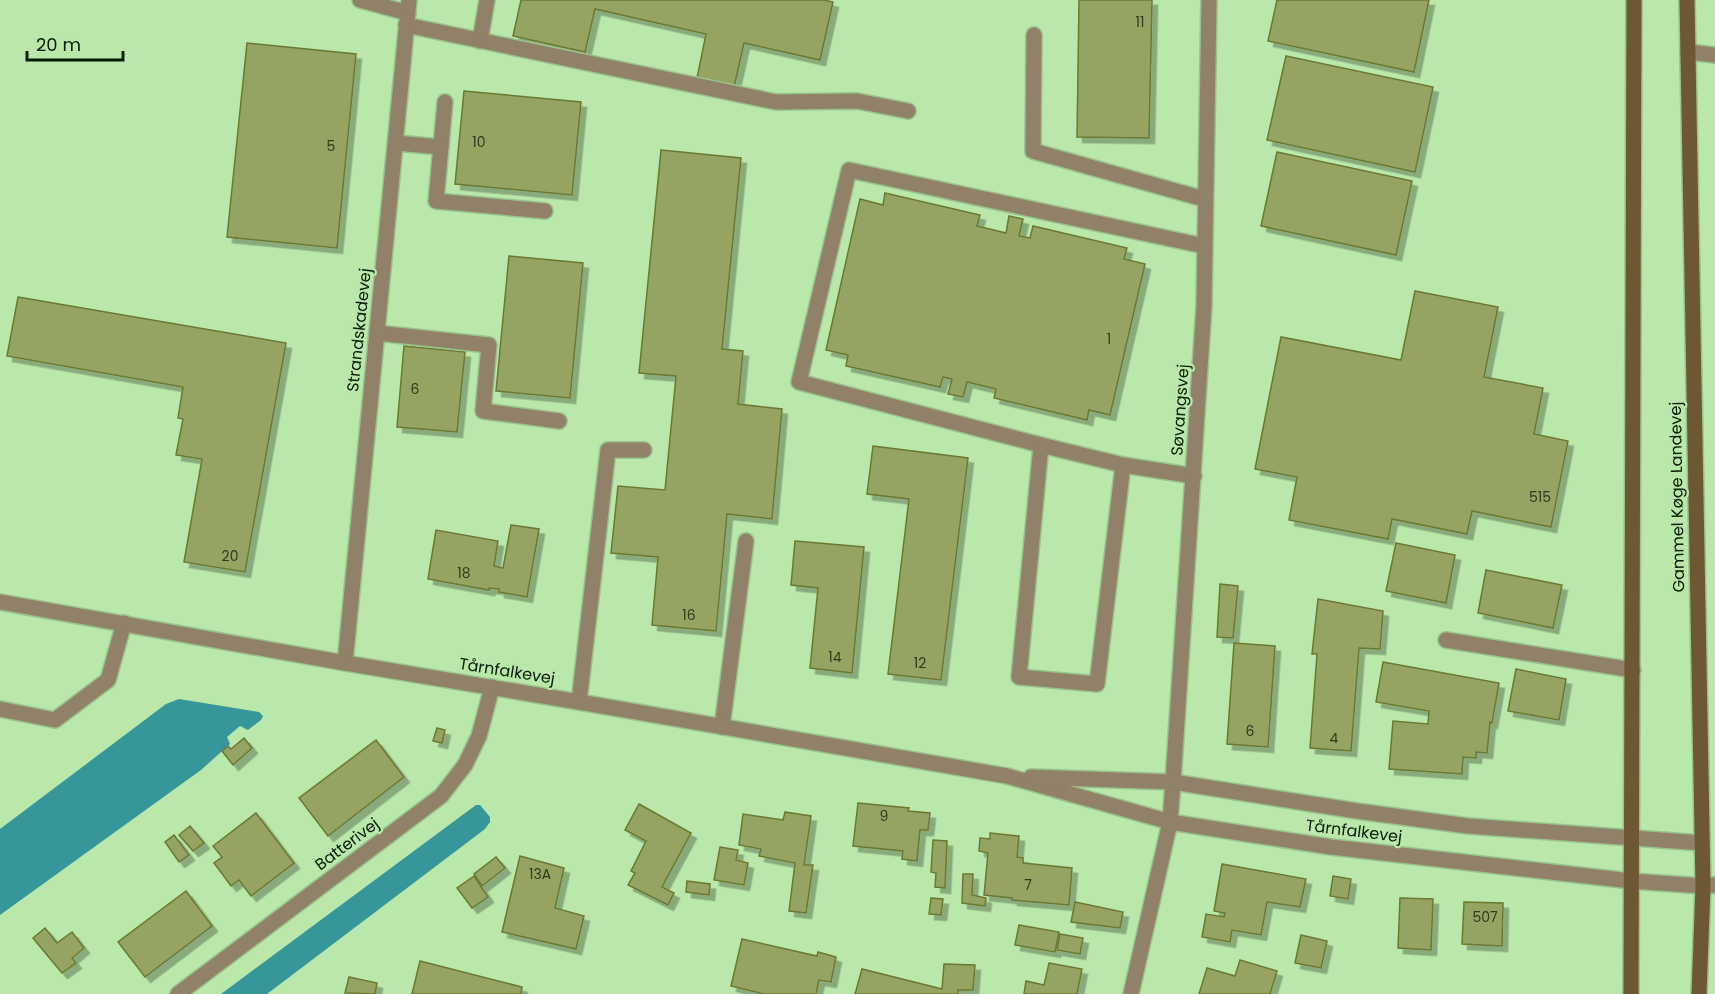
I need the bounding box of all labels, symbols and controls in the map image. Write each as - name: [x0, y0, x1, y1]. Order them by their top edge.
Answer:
- house number: 11: [1136, 12, 1144, 32]
- scale bar: [27, 24, 123, 62]
- text: 20 m: [36, 32, 81, 57]
- house number: 10: [472, 132, 486, 152]
- house number: 5: [327, 136, 335, 156]
- street label: Strandskadevej: [341, 267, 377, 393]
- house number: 1: [1107, 329, 1111, 349]
- street label: Søvangsvej: [1165, 363, 1195, 457]
- house number: 6: [411, 379, 420, 399]
- street label: Gammel Køge Landevej: [1664, 401, 1690, 593]
- house number: 515: [1529, 487, 1551, 507]
- house number: 20: [222, 546, 238, 566]
- house number: 18: [457, 563, 471, 583]
- house number: 16: [682, 605, 696, 625]
- house number: 14: [828, 647, 842, 667]
- street label: Tårnfalkevej: [457, 652, 557, 690]
- house number: 12: [914, 653, 926, 673]
- house number: 6: [1246, 721, 1255, 741]
- house number: 4: [1330, 728, 1339, 748]
- house number: 9: [880, 806, 888, 826]
- street label: Batterivej: [310, 812, 384, 876]
- street label: Tårnfalkevej: [1305, 814, 1403, 848]
- house number: 13A: [529, 864, 551, 884]
- house number: 7: [1024, 875, 1032, 895]
- house number: 507: [1472, 907, 1498, 927]

